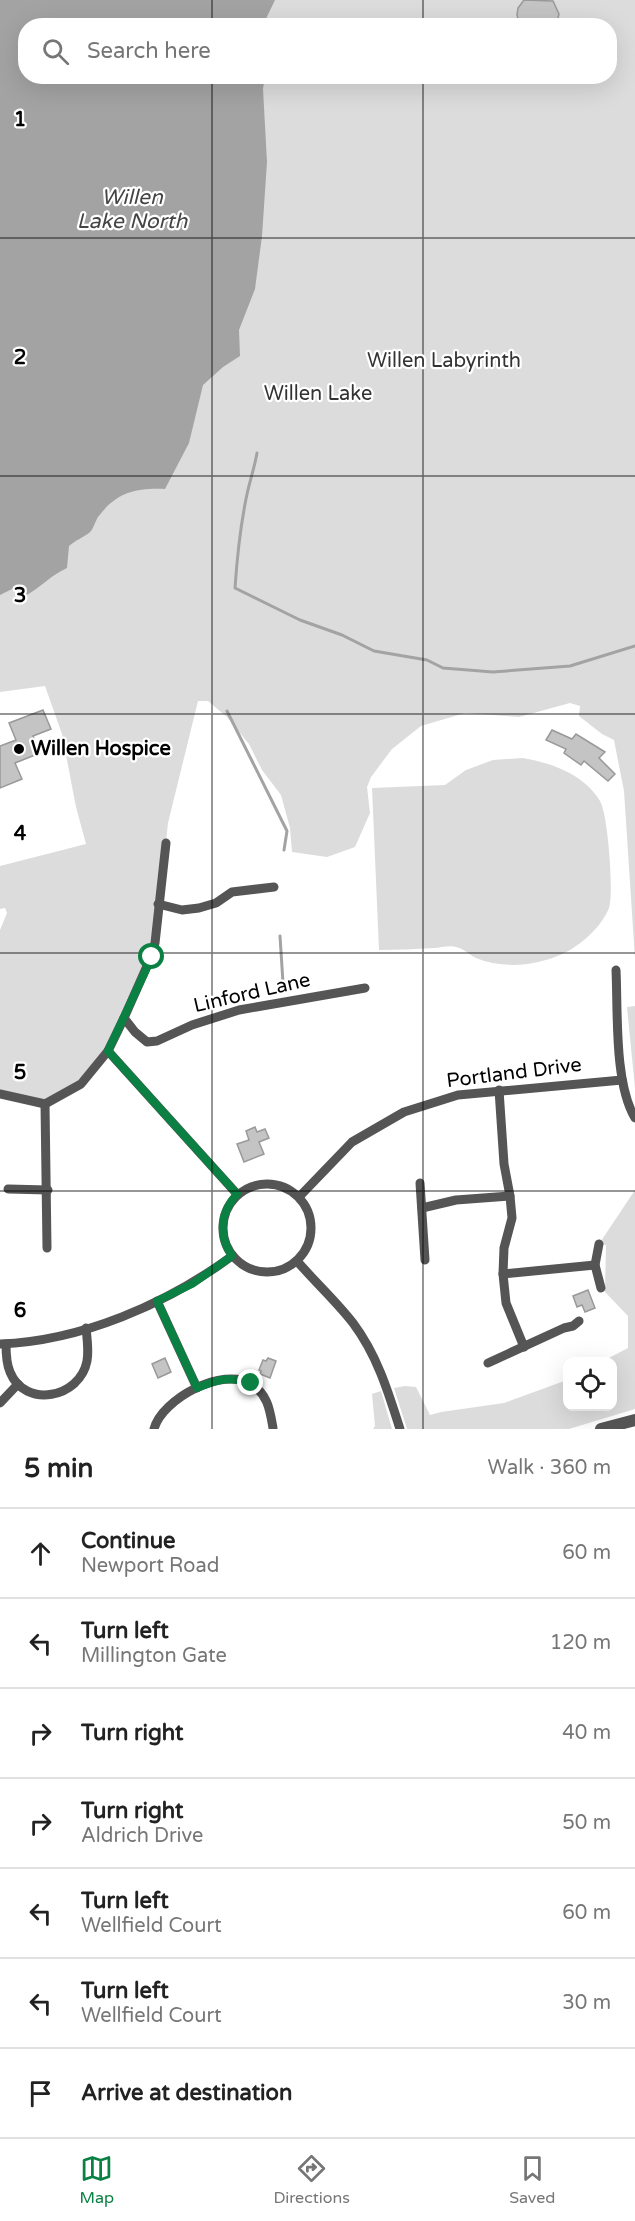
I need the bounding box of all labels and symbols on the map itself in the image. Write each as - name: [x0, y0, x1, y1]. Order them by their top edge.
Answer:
- text: 1: [14, 108, 26, 132]
- water label: Willen Lake North: [77, 185, 189, 234]
- text: 2: [14, 346, 26, 370]
- park label: Willen Labyrinth: [367, 349, 521, 373]
- park label: Willen Lake: [264, 382, 372, 406]
- text: 3: [14, 584, 26, 608]
- place label: Willen Hospice: [31, 737, 171, 761]
- marker: Willen Hospice: [12, 742, 26, 756]
- text: 4: [14, 822, 27, 846]
- route start: [138, 943, 164, 969]
- street label: Linford Lane: [191, 968, 313, 1018]
- street label: Portland Drive: [445, 1053, 583, 1093]
- text: 5: [14, 1061, 26, 1085]
- text: 6: [14, 1299, 26, 1323]
- route end: [237, 1369, 263, 1395]

